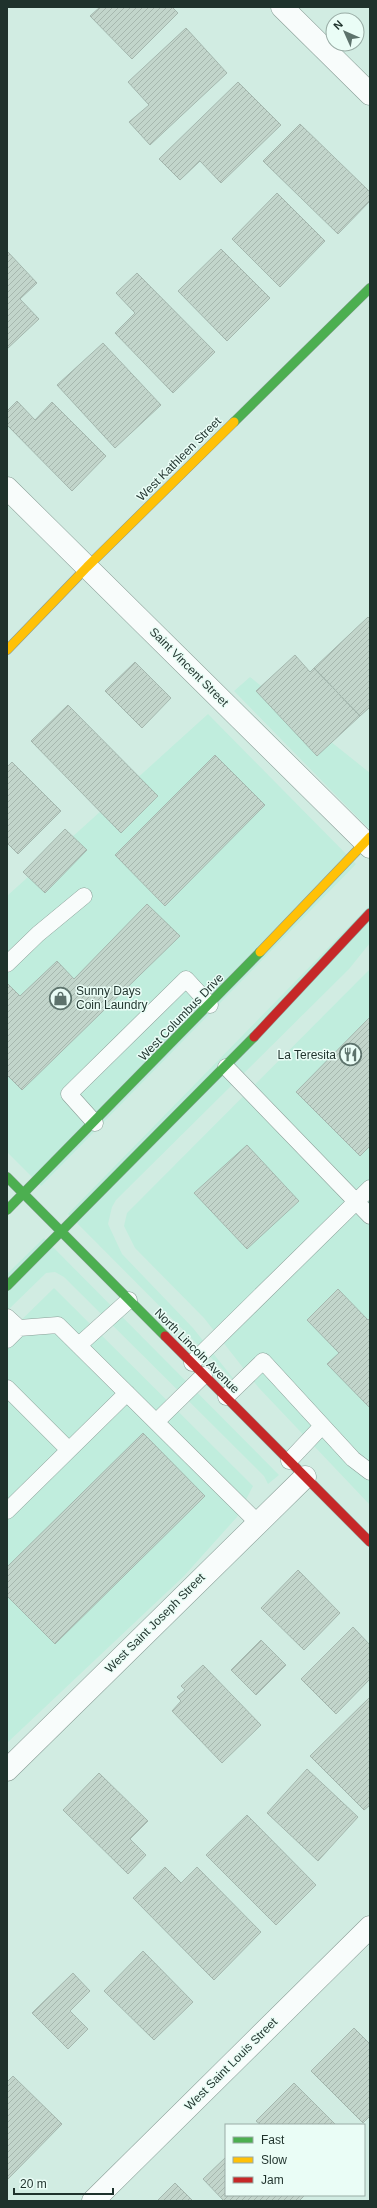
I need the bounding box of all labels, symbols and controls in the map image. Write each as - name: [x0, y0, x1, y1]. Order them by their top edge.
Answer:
- north arrow: [325, 12, 365, 52]
- text: N: [331, 18, 345, 32]
- street label: West Kathleen Street: [134, 414, 224, 504]
- street label: Saint Vincent Street: [147, 625, 232, 710]
- street label: West Columbus Drive: [136, 970, 226, 1064]
- place label: Sunny Days Coin Laundry: [76, 984, 147, 1012]
- shop icon: Sunny Days Coin Laundry: [47, 985, 73, 1011]
- restaurant icon: La Teresita: [338, 1042, 364, 1068]
- place label: La Teresita: [278, 1048, 336, 1062]
- street label: North Lincoln Avenue: [152, 1306, 242, 1396]
- street label: West Saint Joseph Street: [102, 1570, 208, 1676]
- street label: West Saint Louis Street: [182, 2014, 281, 2113]
- legend: [225, 2124, 365, 2196]
- text: Fast: [261, 2133, 285, 2147]
- text: Slow: [261, 2153, 287, 2167]
- scale bar: [14, 2170, 113, 2196]
- text: Jam: [261, 2173, 284, 2187]
- text: 20 m: [20, 2177, 47, 2191]

